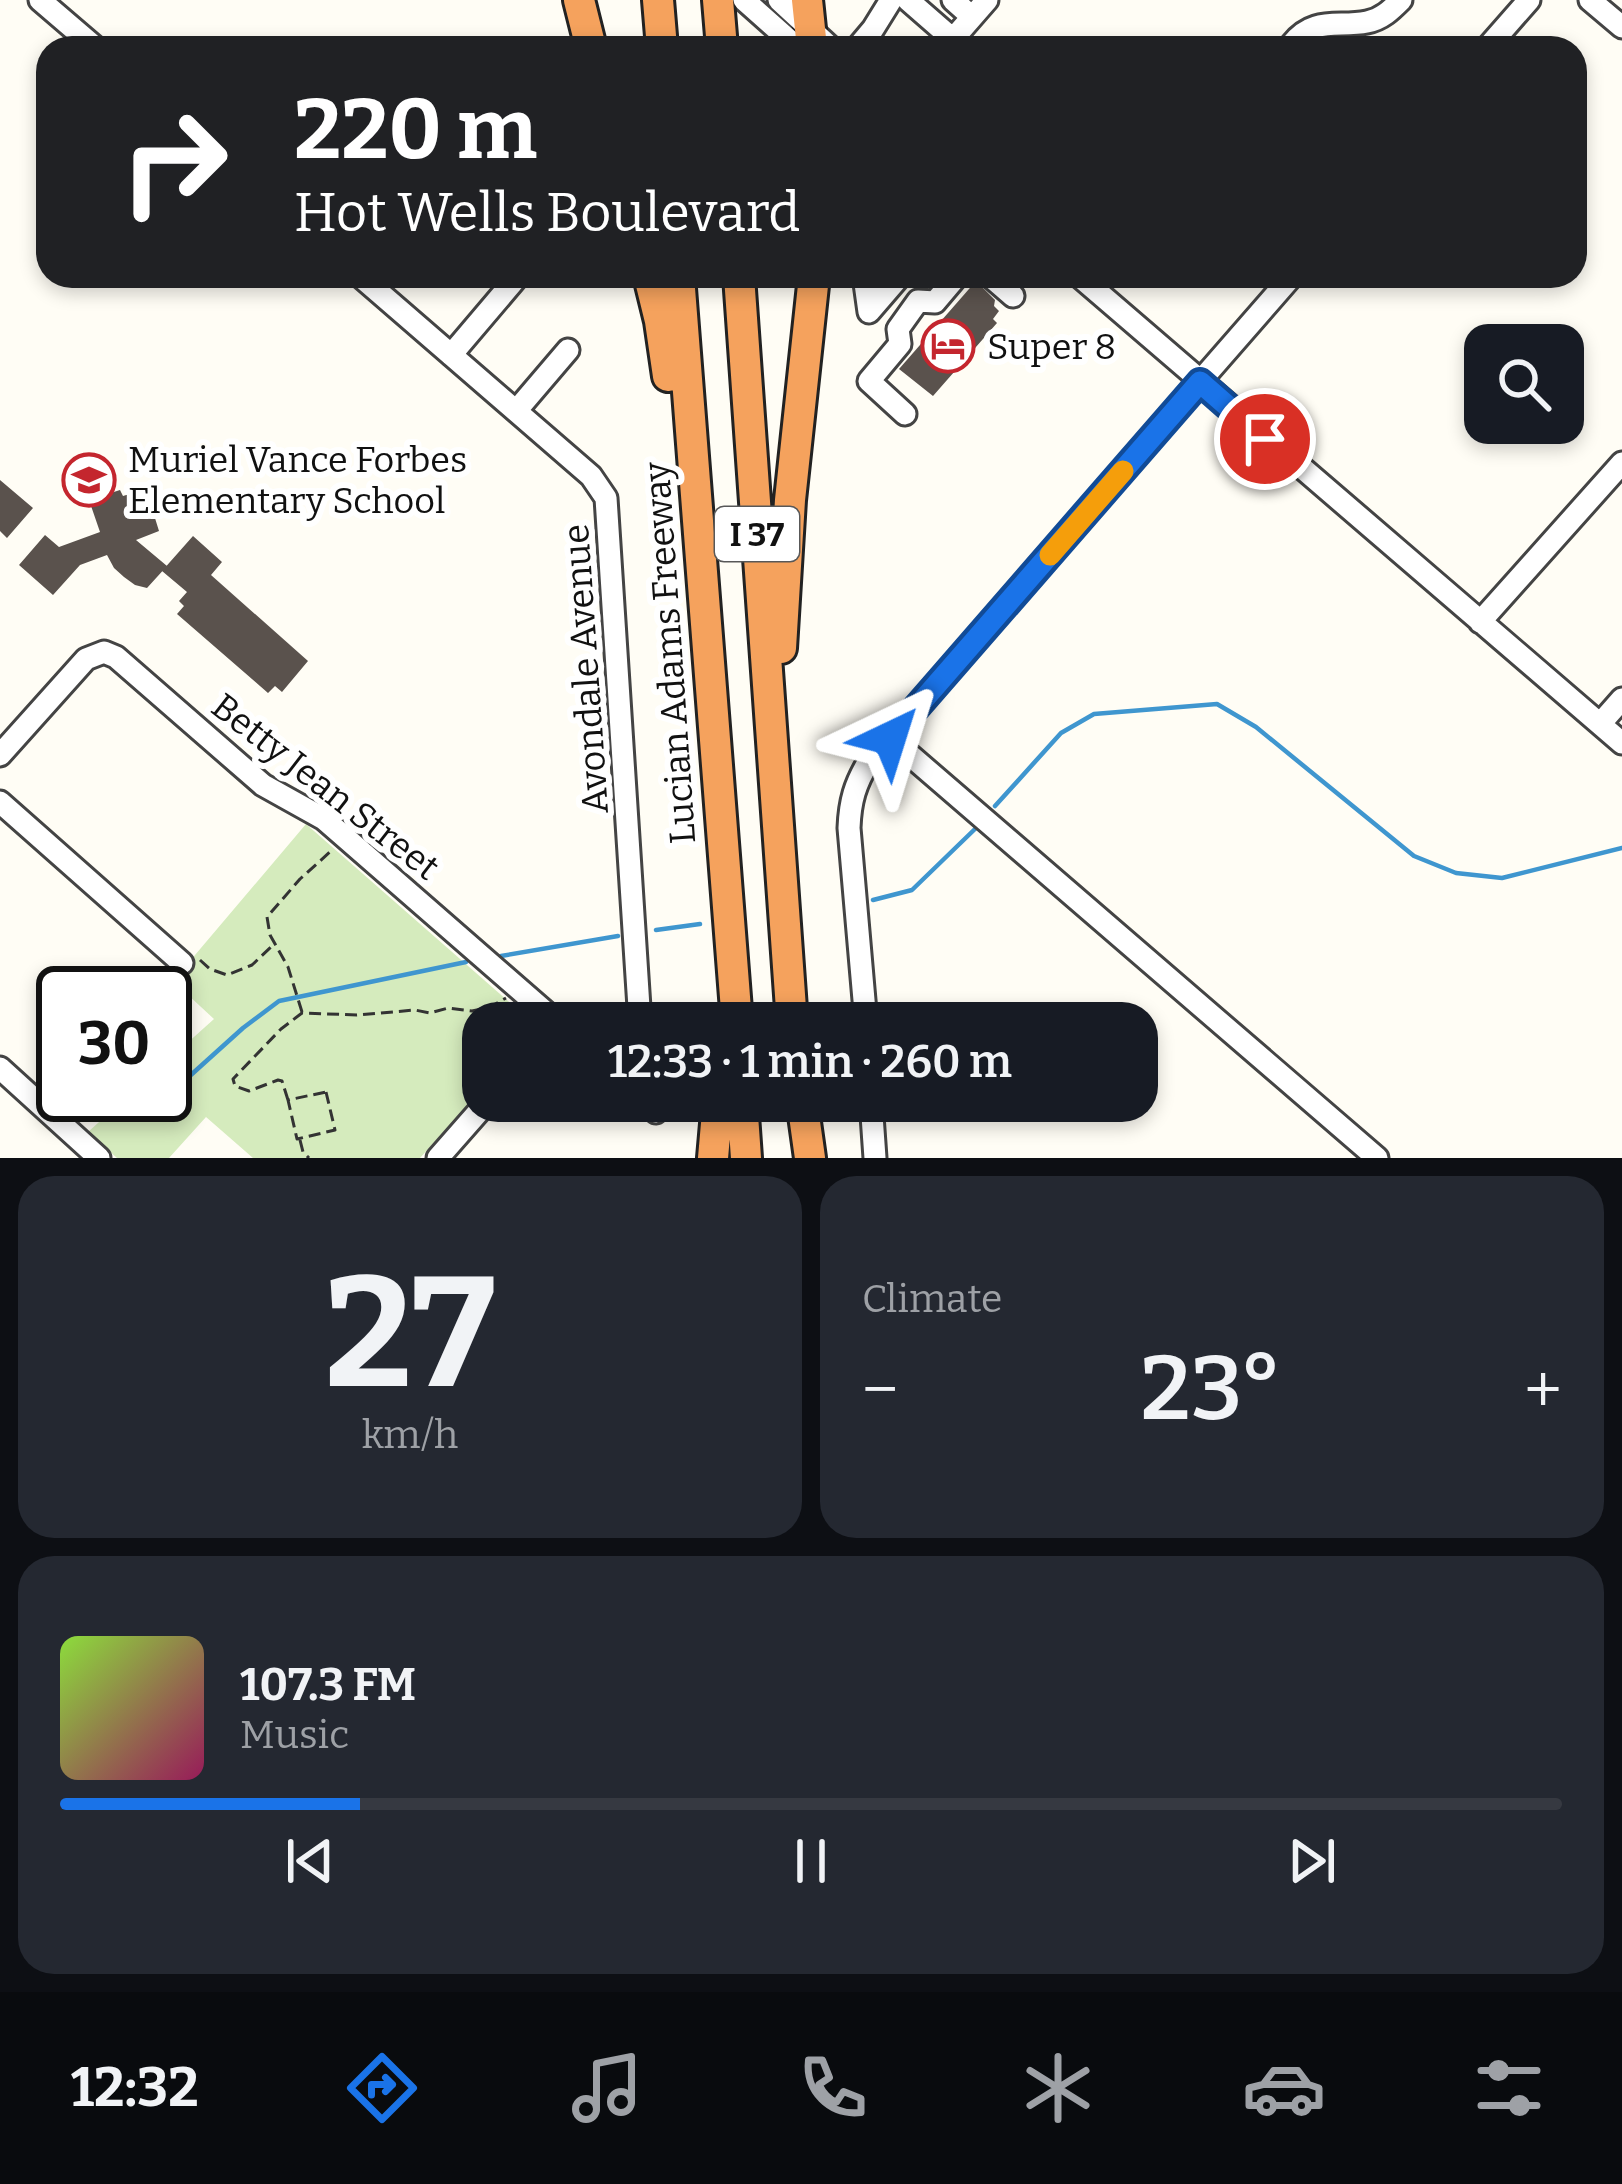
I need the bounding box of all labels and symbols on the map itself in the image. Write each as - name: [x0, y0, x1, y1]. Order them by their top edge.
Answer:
- hotel icon: Super 8: [920, 318, 976, 374]
- place label: Super 8: [987, 325, 1116, 369]
- pin: [1214, 388, 1316, 490]
- place label: Muriel Vance Forbes Elementary School: [128, 438, 467, 523]
- school or university icon: Muriel Vance Forbes Elementary School: [61, 452, 117, 508]
- street label: Lucian Adams Freeway: [635, 460, 705, 845]
- road number: I 37: [715, 507, 799, 561]
- street label: Avondale Avenue: [554, 523, 618, 815]
- position arrow: [827, 675, 953, 801]
- street label: Betty Jean Street: [203, 684, 448, 889]
- speed limit sign: 30: [36, 966, 192, 1122]

